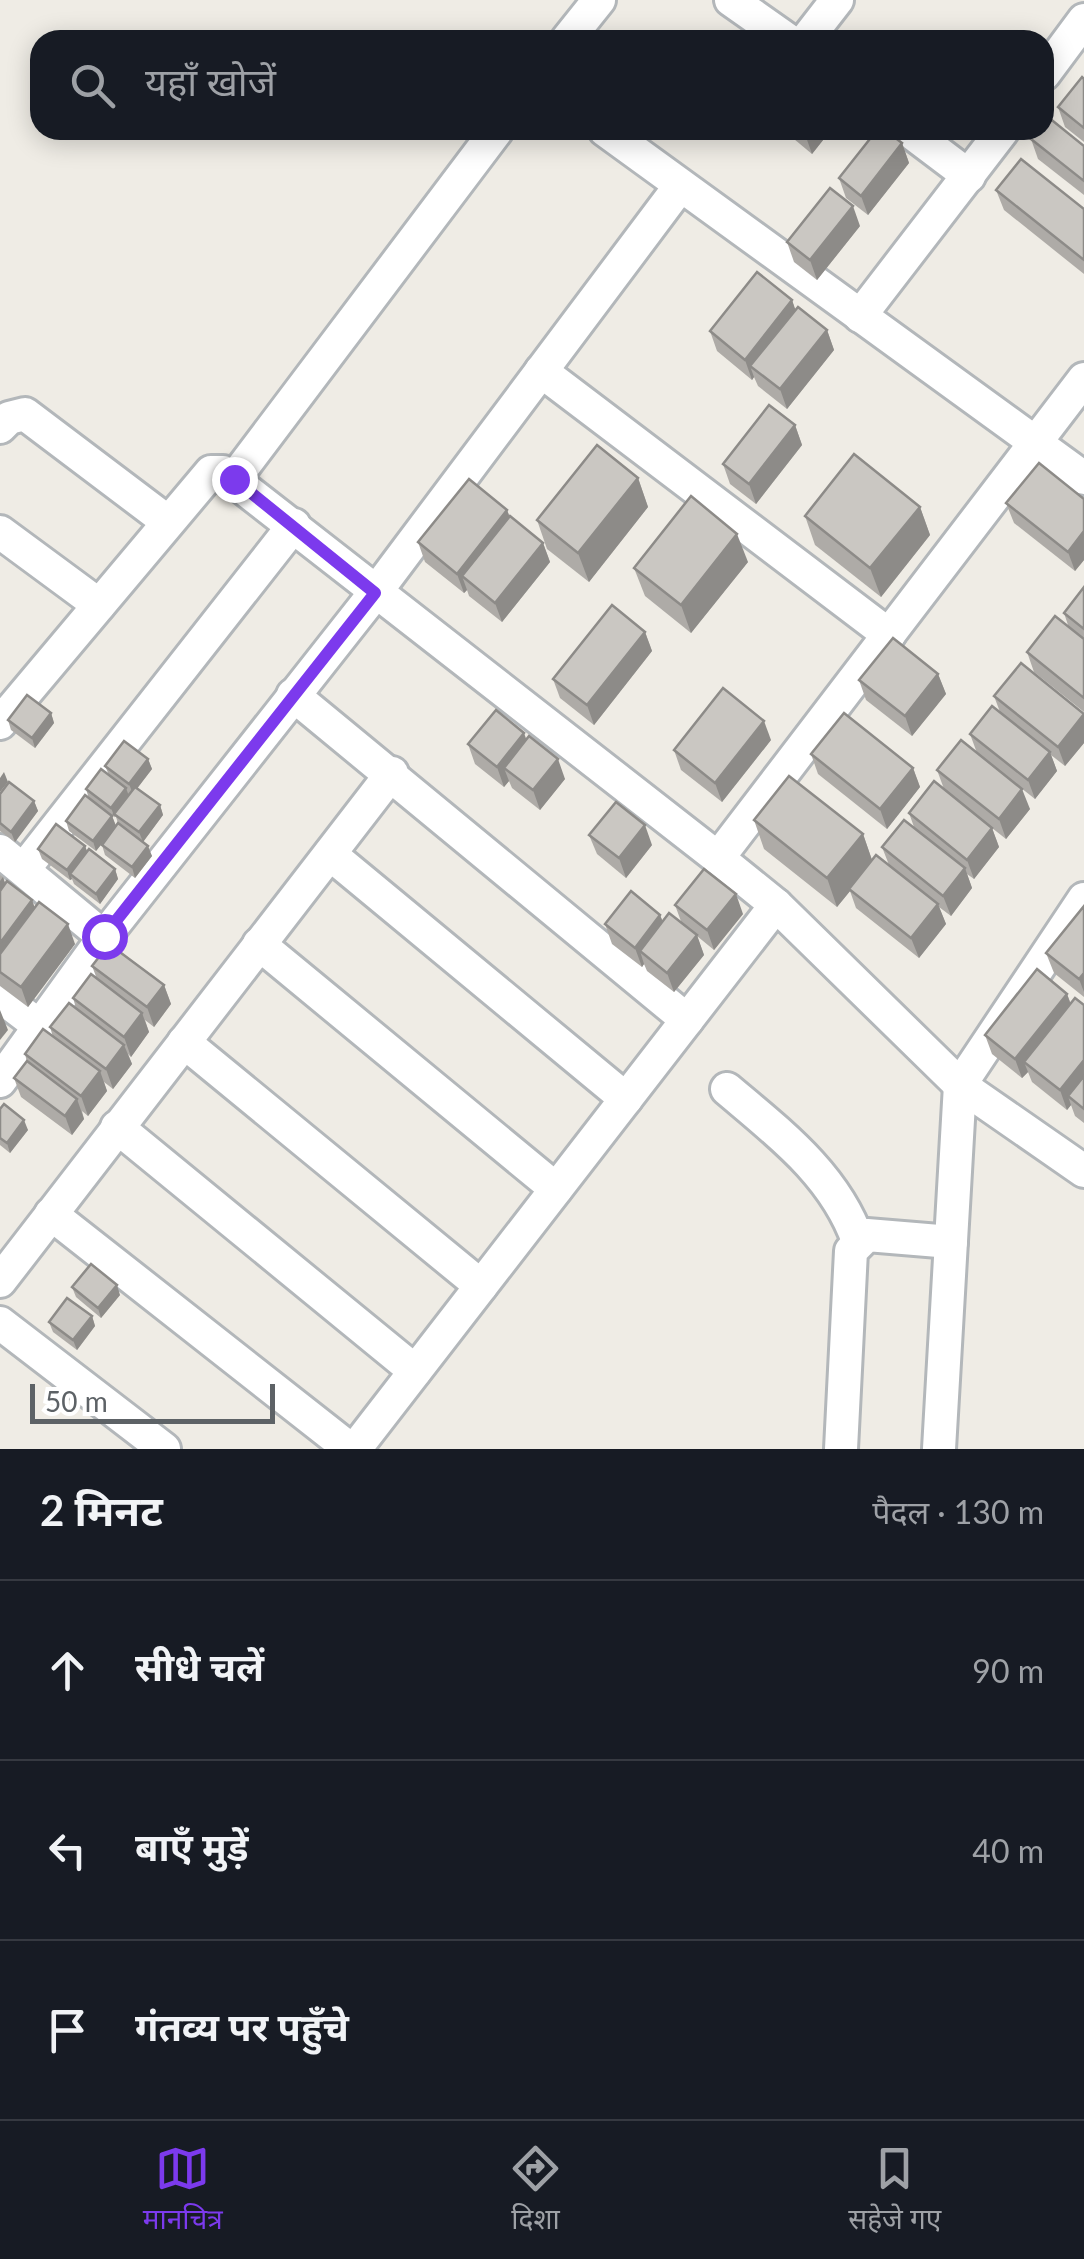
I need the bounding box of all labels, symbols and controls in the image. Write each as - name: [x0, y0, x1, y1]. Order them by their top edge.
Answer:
- search box: [30, 30, 1054, 140]
- icon: search: [65, 58, 120, 113]
- text: यहाँ खोजें: [145, 58, 276, 104]
- route end: [212, 457, 258, 503]
- route start: [82, 914, 128, 960]
- scale bar: [30, 1379, 275, 1424]
- text: 50 m: [45, 1384, 108, 1418]
- text: 2 मिनट: [40, 1485, 163, 1535]
- text: पैदल · 130 m: [872, 1492, 1044, 1531]
- icon: ahead: [40, 1643, 95, 1698]
- text: सीधे चलें: [135, 1643, 264, 1689]
- text: 90 m: [972, 1651, 1044, 1690]
- icon: left: [40, 1823, 95, 1878]
- text: बाएँ मुड़ें: [135, 1823, 248, 1869]
- text: 40 m: [972, 1831, 1044, 1870]
- icon: arrive: [40, 2003, 95, 2058]
- text: गंतव्य पर पहुँचे: [135, 2003, 349, 2049]
- tab: मानचित्र: [143, 2141, 223, 2240]
- tab: दिशा: [508, 2141, 563, 2240]
- tab: सहेजे गए: [848, 2141, 941, 2240]

